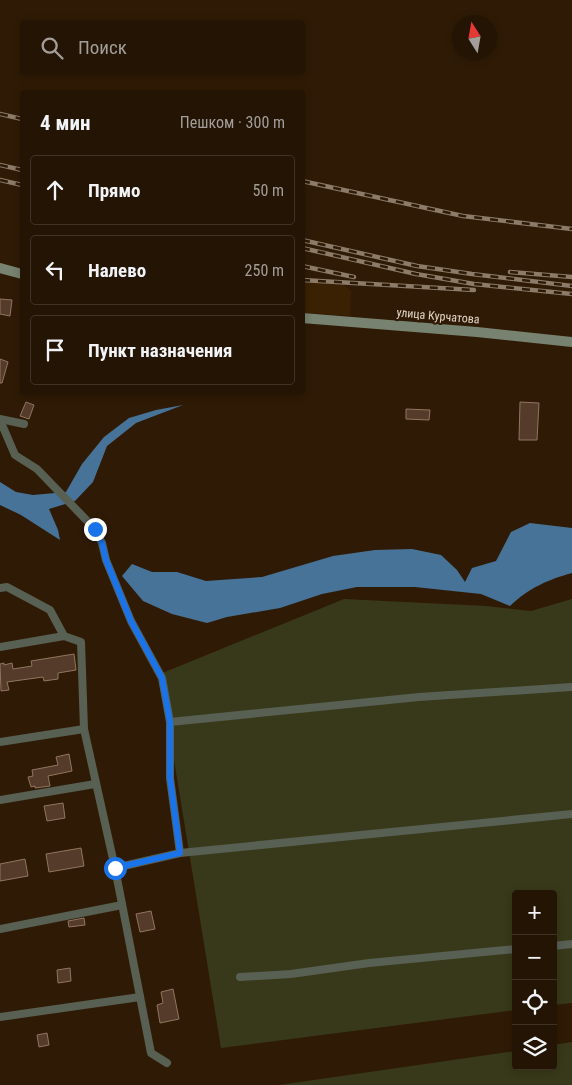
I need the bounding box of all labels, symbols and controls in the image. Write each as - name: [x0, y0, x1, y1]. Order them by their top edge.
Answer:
- north arrow: [452, 15, 497, 60]
- search box: [20, 20, 305, 75]
- icon: search: [38, 34, 66, 62]
- text: Поиск: [78, 36, 127, 59]
- text: 4 мин: [40, 111, 90, 135]
- text: Пешком · 300 m: [180, 113, 285, 132]
- icon: ahead: [41, 176, 69, 204]
- text: Прямо: [88, 179, 141, 202]
- text: 50 m: [252, 181, 284, 200]
- icon: left: [41, 256, 69, 284]
- text: Налево: [88, 259, 146, 282]
- text: 250 m: [245, 261, 284, 280]
- street label: улица Курчатова: [396, 305, 480, 327]
- icon: arrive: [41, 336, 69, 364]
- text: Пункт назначения: [88, 339, 232, 362]
- route end: [84, 518, 107, 541]
- route start: [104, 857, 127, 880]
- map controls: [512, 890, 557, 1070]
- button: +: [512, 890, 557, 935]
- button: −: [512, 935, 557, 980]
- button: locate: [512, 980, 557, 1025]
- button: layers: [512, 1025, 557, 1070]

